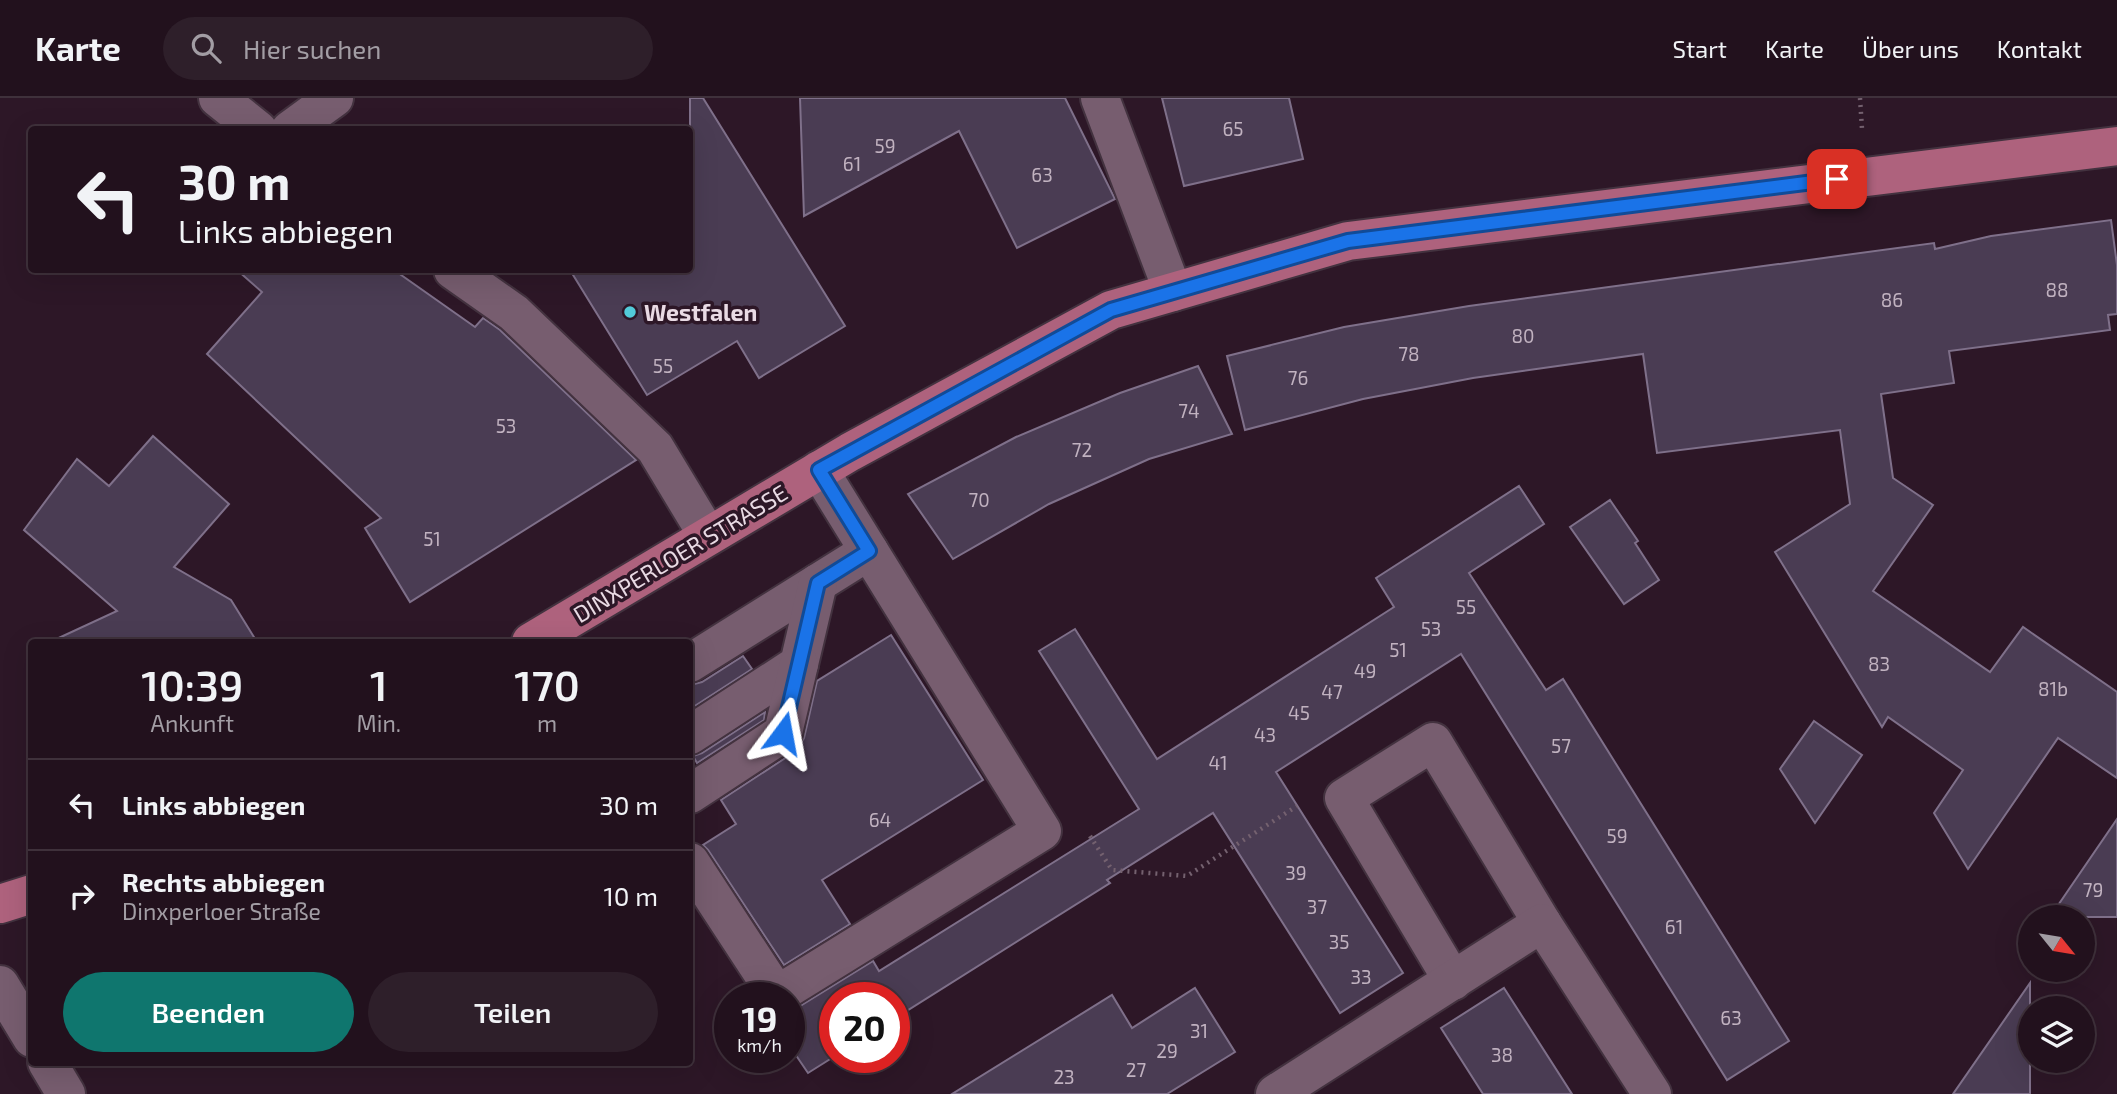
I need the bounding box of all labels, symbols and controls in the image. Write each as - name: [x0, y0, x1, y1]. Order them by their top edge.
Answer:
- search box: [163, 17, 653, 80]
- text: Karte: [35, 28, 121, 68]
- icon: search: [187, 29, 225, 67]
- text: Hier suchen: [243, 33, 381, 64]
- text: Start: [1673, 34, 1727, 63]
- text: Karte: [1765, 34, 1824, 63]
- text: Über uns: [1862, 34, 1959, 63]
- text: Kontakt: [1997, 34, 2082, 63]
- house number: 65: [1222, 117, 1244, 140]
- house number: 59: [874, 134, 896, 157]
- pin: [1807, 149, 1867, 209]
- text: 30 m: [178, 151, 290, 210]
- house number: 61: [843, 152, 861, 175]
- icon: left: [63, 154, 154, 245]
- icon: arrive: [1818, 160, 1856, 198]
- house number: 63: [1031, 163, 1053, 186]
- text: Links abbiegen: [178, 211, 393, 249]
- house number: 88: [2045, 278, 2069, 301]
- house number: 86: [1881, 288, 1903, 311]
- place label: Westfalen: [644, 298, 757, 326]
- marker: Westfalen: [622, 304, 638, 320]
- house number: 80: [1512, 324, 1535, 347]
- house number: 78: [1398, 342, 1420, 365]
- house number: 55: [653, 354, 673, 377]
- house number: 76: [1288, 366, 1308, 389]
- house number: 74: [1178, 399, 1200, 422]
- house number: 53: [496, 414, 516, 437]
- house number: 72: [1072, 438, 1092, 461]
- street label: DINXPERLOER STRASSE: [568, 478, 792, 628]
- house number: 70: [968, 488, 990, 511]
- house number: 51: [423, 527, 441, 550]
- house number: 55: [1456, 595, 1476, 618]
- house number: 53: [1421, 617, 1441, 640]
- house number: 51: [1389, 638, 1407, 661]
- house number: 83: [1868, 652, 1890, 675]
- text: 10:39: [141, 659, 243, 709]
- text: 1: [370, 659, 388, 709]
- text: 170: [514, 659, 580, 709]
- house number: 49: [1354, 659, 1376, 682]
- house number: 81b: [2038, 677, 2068, 700]
- house number: 47: [1321, 680, 1343, 703]
- position arrow: [746, 696, 820, 770]
- house number: 45: [1288, 701, 1310, 724]
- text: Ankunft: [151, 709, 234, 737]
- text: Min.: [357, 709, 401, 737]
- text: m: [537, 709, 557, 737]
- house number: 43: [1254, 723, 1276, 746]
- house number: 57: [1551, 734, 1571, 757]
- house number: 41: [1208, 751, 1228, 774]
- icon: left: [63, 786, 101, 824]
- text: Links abbiegen: [122, 789, 306, 820]
- text: 30 m: [599, 789, 658, 820]
- house number: 64: [869, 808, 891, 831]
- house number: 59: [1606, 824, 1628, 847]
- house number: 39: [1285, 861, 1307, 884]
- text: Rechts abbiegen: [122, 866, 325, 897]
- icon: right: [63, 877, 101, 915]
- house number: 79: [2083, 878, 2103, 901]
- text: 10 m: [603, 880, 658, 911]
- house number: 37: [1307, 895, 1327, 918]
- text: Dinxperloer Straße: [122, 897, 321, 925]
- north arrow: [2018, 905, 2095, 982]
- map controls: [2018, 905, 2095, 1073]
- house number: 61: [1665, 915, 1683, 938]
- house number: 35: [1329, 930, 1349, 953]
- house number: 33: [1350, 965, 1372, 988]
- button: Beenden: [63, 972, 354, 1052]
- button: Teilen: [368, 972, 658, 1052]
- speed limit sign: 20: [819, 982, 910, 1073]
- button: layers: [2018, 996, 2095, 1073]
- text: 19: [742, 997, 777, 1039]
- house number: 63: [1720, 1006, 1742, 1029]
- house number: 31: [1190, 1019, 1208, 1042]
- text: km/h: [737, 1034, 782, 1056]
- house number: 29: [1156, 1039, 1178, 1062]
- house number: 38: [1491, 1043, 1513, 1066]
- house number: 27: [1126, 1058, 1146, 1081]
- house number: 23: [1053, 1065, 1075, 1088]

